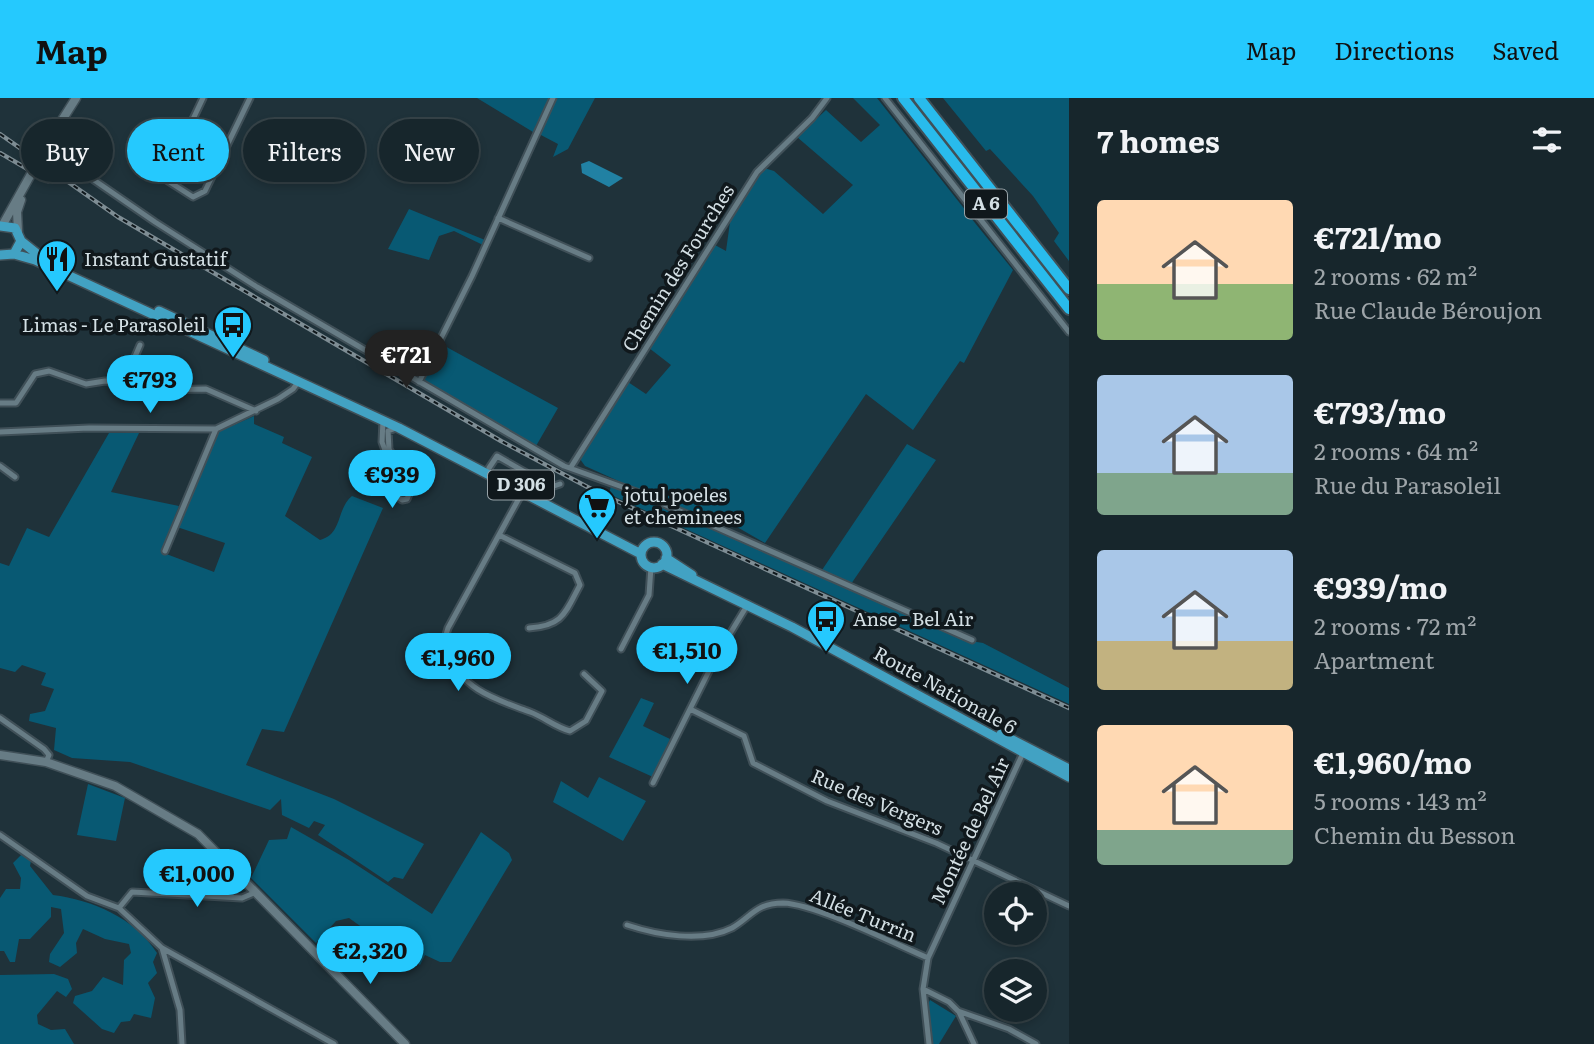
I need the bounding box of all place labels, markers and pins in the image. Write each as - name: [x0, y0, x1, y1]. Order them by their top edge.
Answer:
- restaurant icon: Instant Gustatif: [36, 238, 78, 293]
- place label: Instant Gustatif: [84, 244, 228, 272]
- bus stop icon: Limas - Le Parasoleil: [212, 304, 254, 359]
- place label: Limas - Le Parasoleil: [22, 310, 206, 338]
- pin: €721: [365, 330, 447, 390]
- pin: €793: [109, 356, 191, 415]
- pin: €939: [351, 450, 433, 510]
- place label: jotul poeles et cheminees: [624, 480, 742, 530]
- supermarket icon: jotul poeles et cheminees: [576, 485, 618, 540]
- bus stop icon: Anse - Bel Air: [805, 598, 847, 653]
- place label: Anse - Bel Air: [853, 604, 973, 632]
- pin: €1,510: [630, 626, 744, 686]
- pin: €1,960: [401, 634, 515, 693]
- pin: €1,000: [140, 850, 254, 909]
- pin: €2,320: [313, 926, 427, 986]

